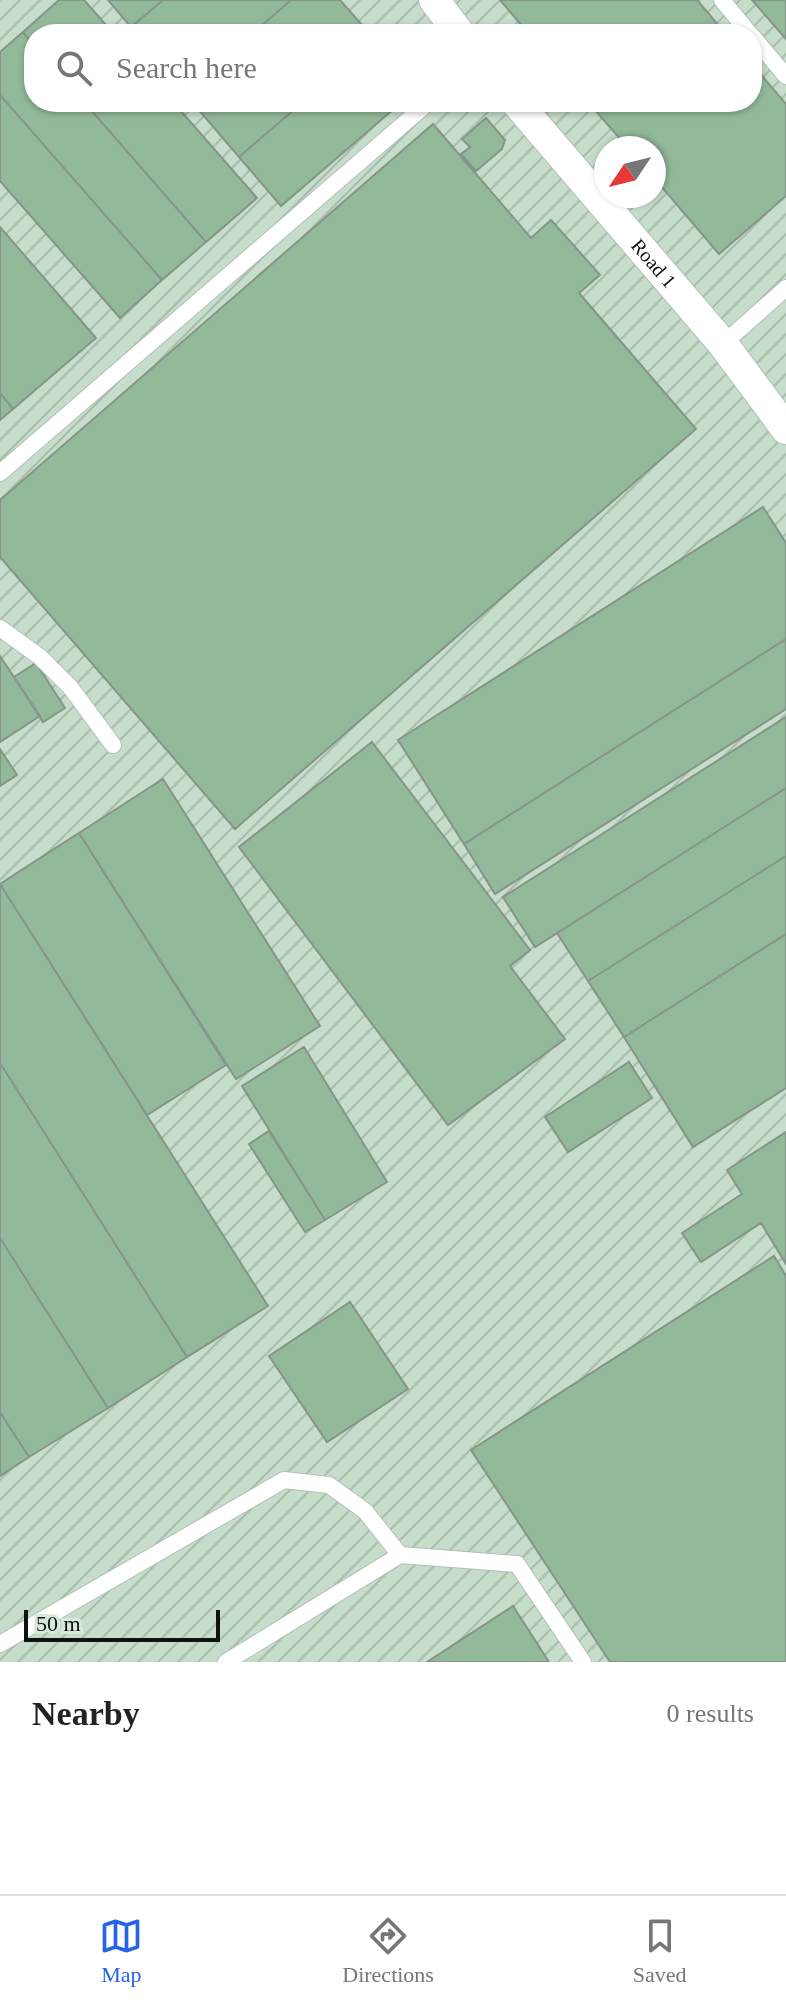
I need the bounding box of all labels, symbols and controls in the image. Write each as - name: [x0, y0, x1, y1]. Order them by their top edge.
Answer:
- search box: [24, 24, 762, 112]
- icon: search: [52, 46, 96, 90]
- text: Search here: [116, 51, 257, 84]
- north arrow: [594, 136, 666, 208]
- street label: Road 1: [627, 234, 681, 292]
- scale bar: [24, 1606, 220, 1642]
- text: 50 m: [36, 1611, 81, 1636]
- text: Nearby: [32, 1695, 140, 1732]
- text: 0 results: [667, 1699, 754, 1728]
- tab: Map: [99, 1914, 143, 1988]
- tab: Directions: [342, 1914, 434, 1988]
- tab: Saved: [633, 1914, 687, 1988]

